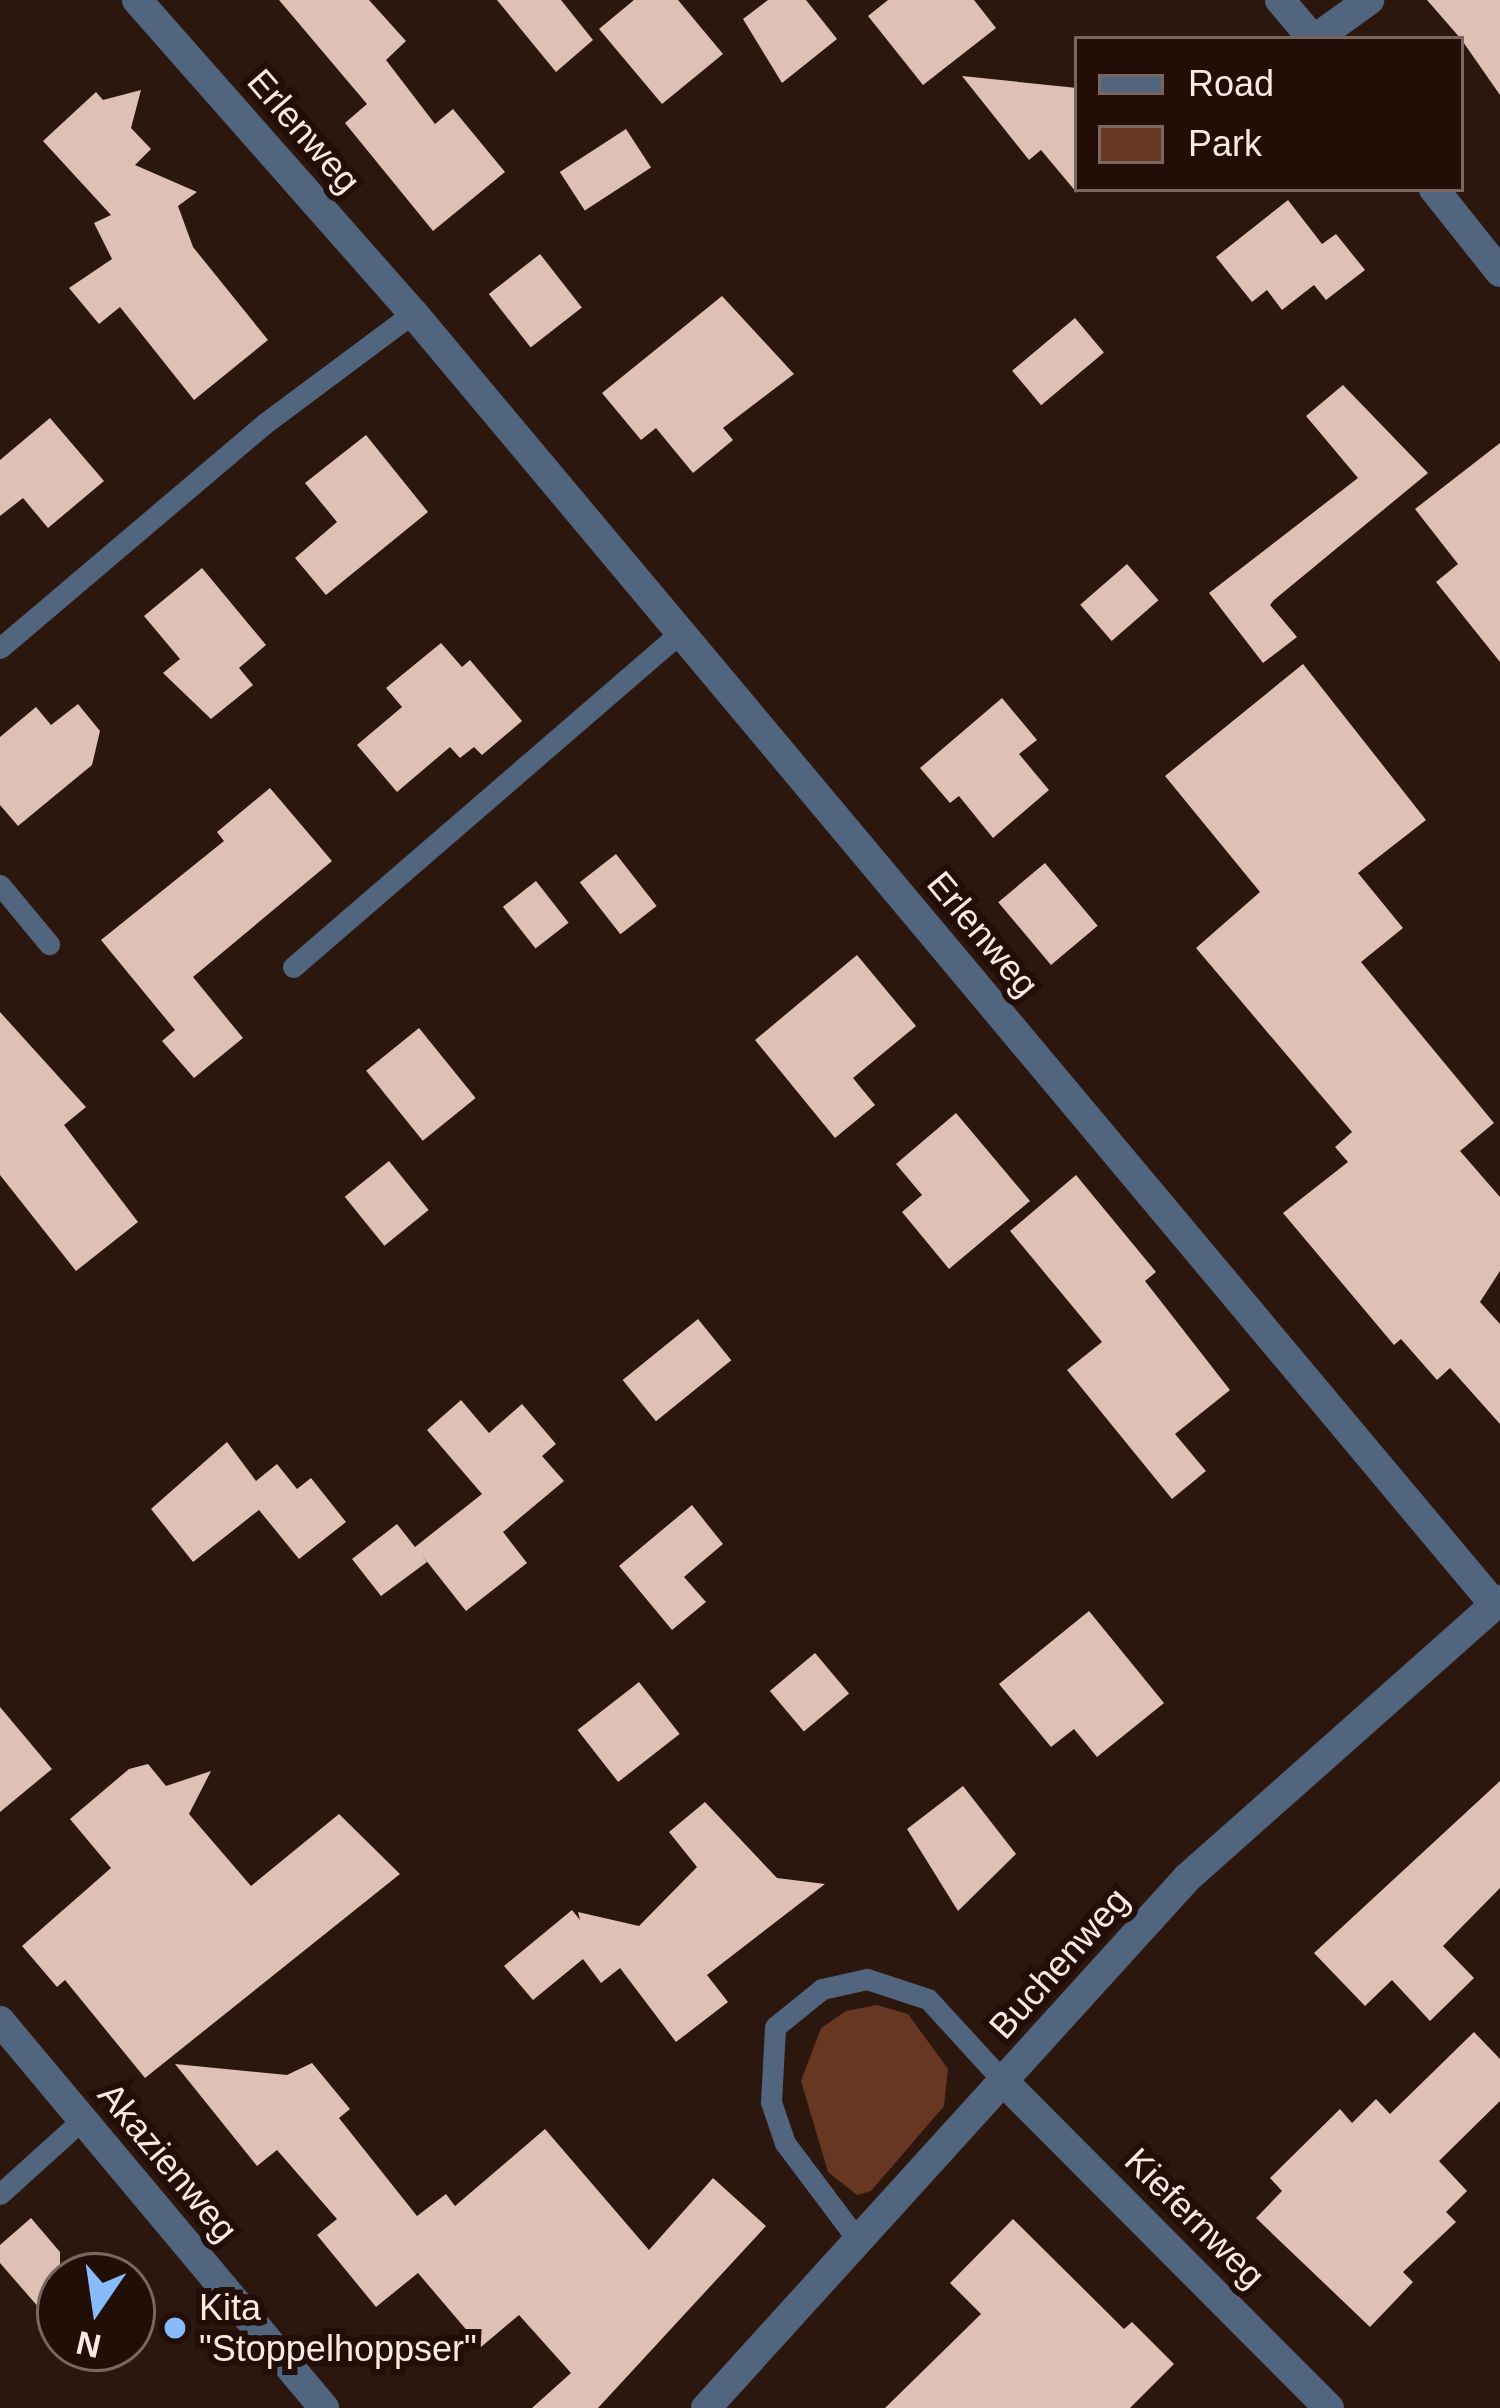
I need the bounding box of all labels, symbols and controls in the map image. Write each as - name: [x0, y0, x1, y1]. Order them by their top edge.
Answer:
- legend: [1074, 36, 1464, 192]
- street label: Erlenweg: [238, 60, 370, 202]
- text: Road: [1188, 63, 1274, 104]
- text: Park: [1188, 123, 1262, 164]
- street label: Erlenweg: [918, 863, 1048, 1005]
- street label: Buchenweg: [980, 1879, 1138, 2047]
- street label: Akazienweg: [89, 2074, 247, 2250]
- street label: Kiefernweg: [1116, 2139, 1274, 2297]
- north arrow: [36, 2252, 156, 2372]
- place label: Kita "Stoppelhoppser": [199, 2285, 477, 2370]
- marker: Kita "Stoppelhoppser": [162, 2315, 188, 2341]
- text: N: [73, 2324, 104, 2365]

